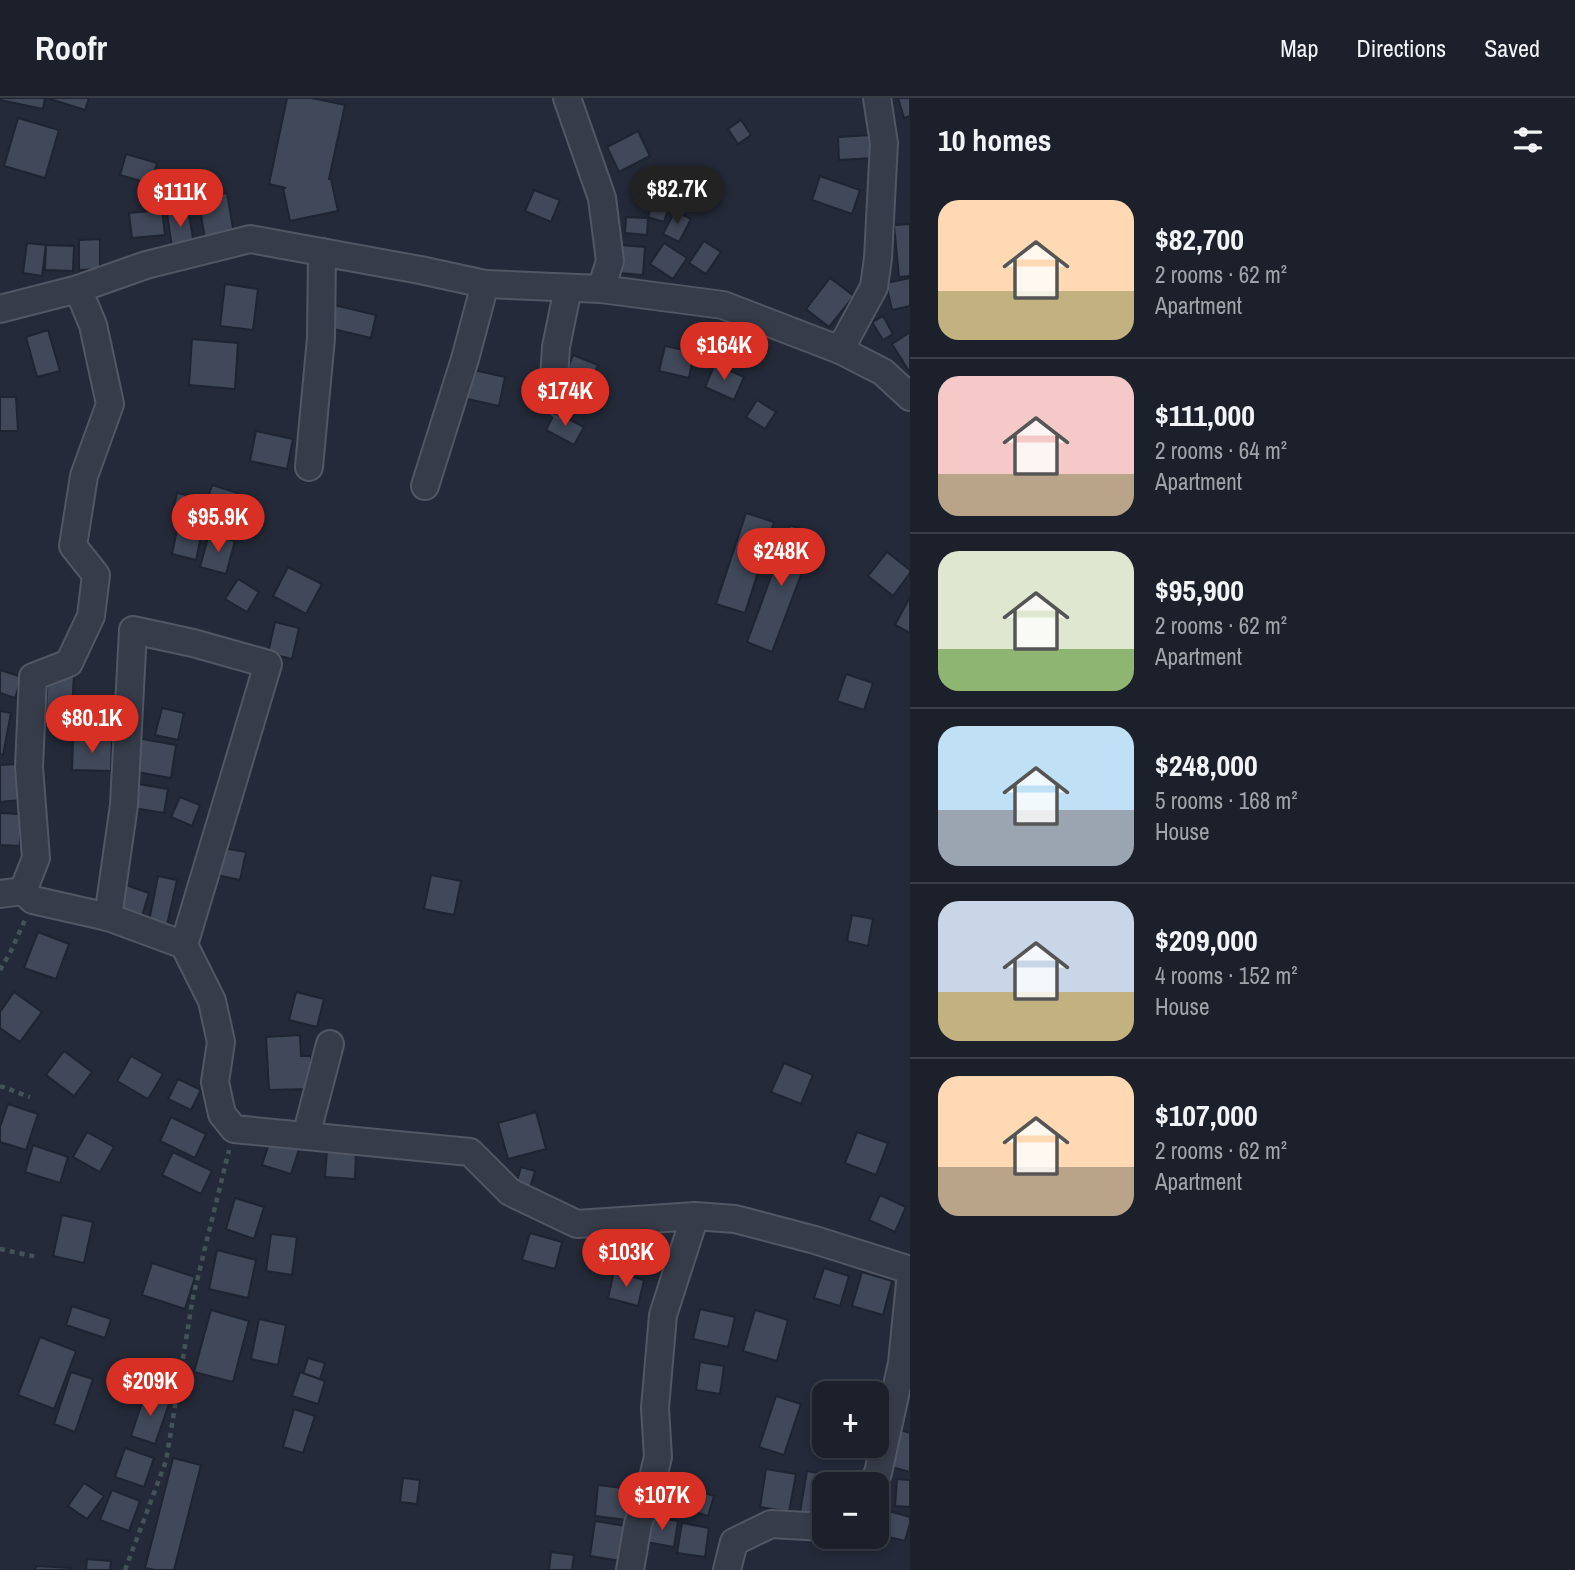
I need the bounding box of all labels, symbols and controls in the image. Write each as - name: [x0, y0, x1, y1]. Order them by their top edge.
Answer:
- text: Roofr: [35, 26, 107, 70]
- text: Map: [1280, 32, 1318, 64]
- text: Directions: [1356, 32, 1446, 64]
- text: Saved: [1484, 32, 1540, 64]
- text: 10 homes: [938, 120, 1052, 160]
- icon: filters: [1509, 121, 1547, 159]
- pin: $82.7K: [620, 166, 734, 226]
- pin: $111K: [131, 170, 229, 229]
- text: $82.7K: [647, 173, 707, 204]
- text: $111K: [153, 176, 207, 207]
- text: $82,700: [1155, 219, 1244, 259]
- icon: home: [994, 228, 1078, 312]
- text: 2 rooms · 62 m²: [1155, 259, 1287, 290]
- text: Apartment: [1155, 290, 1242, 321]
- pin: $164K: [675, 322, 773, 382]
- text: $164K: [696, 329, 752, 360]
- pin: $174K: [516, 368, 614, 428]
- text: $174K: [537, 375, 593, 406]
- text: $111,000: [1155, 395, 1255, 435]
- icon: home: [994, 404, 1078, 488]
- text: 2 rooms · 64 m²: [1155, 435, 1287, 466]
- text: Apartment: [1155, 466, 1242, 497]
- pin: $95.9K: [161, 494, 275, 554]
- text: $95.9K: [188, 501, 248, 532]
- pin: $248K: [732, 528, 830, 588]
- text: $248K: [753, 535, 809, 566]
- text: $95,900: [1155, 570, 1244, 610]
- icon: home: [994, 579, 1078, 663]
- text: 2 rooms · 62 m²: [1155, 610, 1287, 641]
- text: Apartment: [1155, 641, 1242, 672]
- pin: $80.1K: [35, 696, 149, 755]
- text: $80.1K: [62, 702, 122, 733]
- text: $248,000: [1155, 745, 1258, 785]
- icon: home: [994, 754, 1078, 838]
- text: 5 rooms · 168 m²: [1155, 785, 1298, 816]
- text: House: [1155, 816, 1210, 847]
- text: $209,000: [1155, 920, 1258, 960]
- icon: home: [994, 929, 1078, 1013]
- text: 4 rooms · 152 m²: [1155, 960, 1298, 991]
- text: House: [1155, 991, 1210, 1022]
- text: $107,000: [1155, 1095, 1258, 1135]
- icon: home: [994, 1104, 1078, 1188]
- text: 2 rooms · 62 m²: [1155, 1135, 1287, 1166]
- text: Apartment: [1155, 1166, 1242, 1197]
- pin: $103K: [577, 1230, 675, 1289]
- text: $103K: [598, 1236, 654, 1267]
- pin: $209K: [101, 1358, 199, 1418]
- text: $209K: [122, 1365, 178, 1396]
- map controls: [812, 1381, 889, 1549]
- button: +: [812, 1381, 889, 1458]
- pin: $107K: [613, 1472, 711, 1532]
- button: −: [812, 1472, 889, 1549]
- text: $107K: [634, 1479, 690, 1510]

